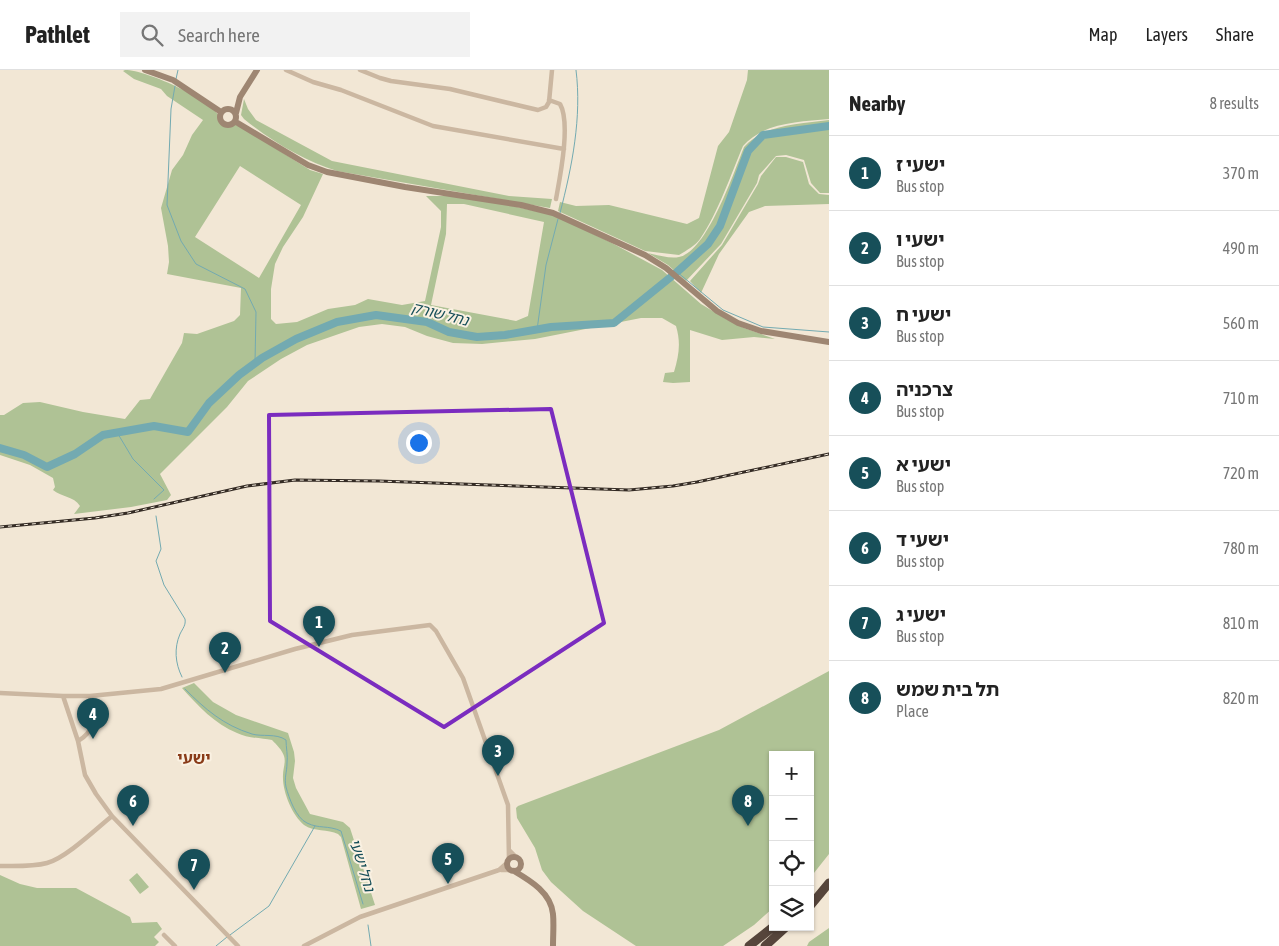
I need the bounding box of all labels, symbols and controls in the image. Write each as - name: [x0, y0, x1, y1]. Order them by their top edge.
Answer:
- search box: [120, 12, 470, 57]
- text: Pathlet: [25, 21, 90, 48]
- icon: search: [138, 21, 166, 49]
- text: Search here: [178, 24, 260, 46]
- text: Map: [1088, 24, 1117, 45]
- text: Layers: [1145, 24, 1188, 45]
- text: Share: [1216, 24, 1254, 45]
- text: Nearby: [849, 91, 905, 115]
- text: 8 results: [1209, 94, 1259, 112]
- text: ישעי ז: [896, 153, 945, 175]
- text: 1: [861, 164, 869, 182]
- text: 370 m: [1223, 164, 1259, 182]
- text: Bus stop: [896, 177, 944, 195]
- text: ישעי ו: [896, 228, 945, 250]
- text: 2: [861, 239, 869, 257]
- text: 490 m: [1223, 239, 1259, 257]
- text: Bus stop: [896, 252, 944, 270]
- water label: נחל שורק: [410, 298, 472, 329]
- text: ישעי ח: [896, 303, 951, 325]
- text: 3: [861, 314, 869, 332]
- text: 560 m: [1223, 314, 1259, 332]
- text: Bus stop: [896, 327, 944, 345]
- text: צרכניה: [896, 378, 953, 400]
- text: 4: [861, 389, 869, 407]
- text: 710 m: [1223, 389, 1259, 407]
- text: Bus stop: [896, 402, 944, 420]
- your location: [406, 430, 432, 456]
- text: ישעי א: [896, 453, 951, 475]
- text: 5: [861, 464, 869, 482]
- text: 720 m: [1223, 464, 1259, 482]
- text: Bus stop: [896, 477, 944, 495]
- text: ישעי ד: [896, 528, 949, 550]
- text: 6: [861, 539, 869, 557]
- text: 780 m: [1223, 539, 1259, 557]
- text: Bus stop: [896, 552, 944, 570]
- text: ישעי ג: [896, 603, 946, 625]
- pin: 1: [303, 606, 335, 647]
- text: 7: [861, 614, 869, 632]
- text: 810 m: [1223, 614, 1259, 632]
- text: Bus stop: [896, 627, 944, 645]
- pin: 2: [209, 632, 241, 673]
- text: תל בית שמש: [896, 678, 1000, 700]
- text: 8: [861, 689, 869, 707]
- text: 820 m: [1223, 689, 1259, 707]
- pin: 4: [77, 698, 109, 739]
- text: Place: [896, 702, 929, 720]
- pin: 3: [482, 735, 514, 776]
- district label: ישעי: [177, 749, 211, 767]
- map controls: [769, 751, 814, 931]
- button: +: [769, 751, 814, 796]
- pin: 6: [117, 785, 149, 826]
- pin: 8: [732, 785, 764, 826]
- button: −: [769, 796, 814, 841]
- water label: נחל ישעי: [346, 836, 379, 895]
- button: locate: [769, 841, 814, 886]
- pin: 5: [432, 843, 464, 884]
- pin: 7: [178, 849, 210, 890]
- button: layers: [769, 886, 814, 931]

